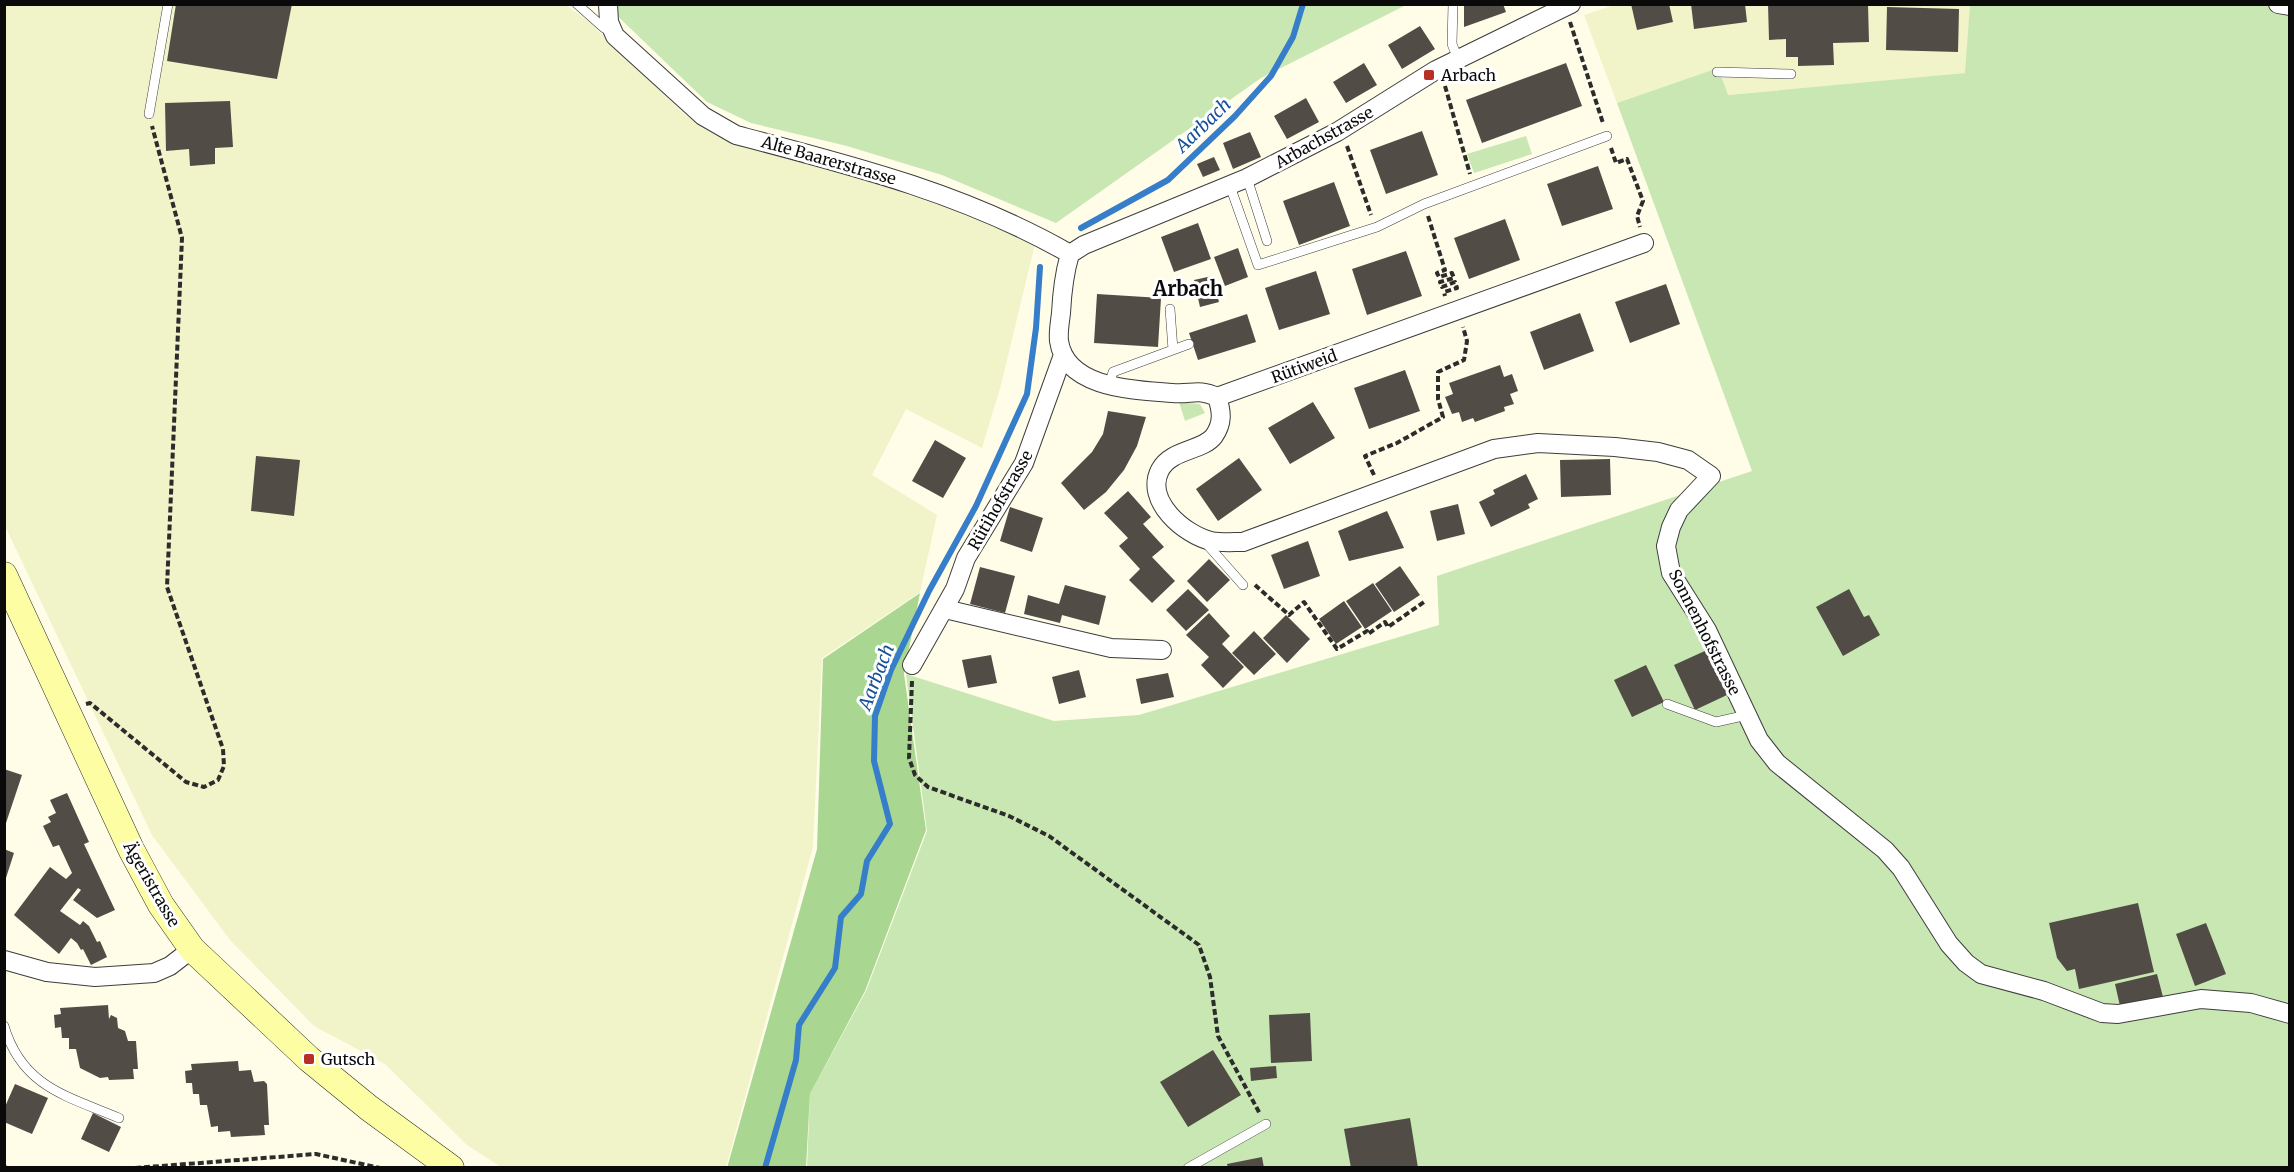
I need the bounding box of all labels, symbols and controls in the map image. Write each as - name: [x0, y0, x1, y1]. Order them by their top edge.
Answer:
- place label: Arbach: [1440, 65, 1496, 85]
- marker: Arbach: [1422, 68, 1436, 82]
- water label: Aarbach: [1169, 93, 1236, 158]
- street label: Arbachstrasse: [1271, 102, 1377, 173]
- street label: Alte Baarerstrasse: [759, 131, 899, 189]
- district label: Arbach: [1152, 276, 1224, 301]
- street label: Rütiweid: [1268, 345, 1340, 387]
- street label: Rütihofstrasse: [963, 447, 1037, 553]
- street label: Sonnenhofstrasse: [1665, 566, 1745, 698]
- water label: Aarbach: [852, 641, 899, 715]
- street label: Ägeristrasse: [119, 837, 185, 930]
- place label: Gutsch: [321, 1049, 375, 1069]
- marker: Gutsch: [302, 1052, 316, 1066]

